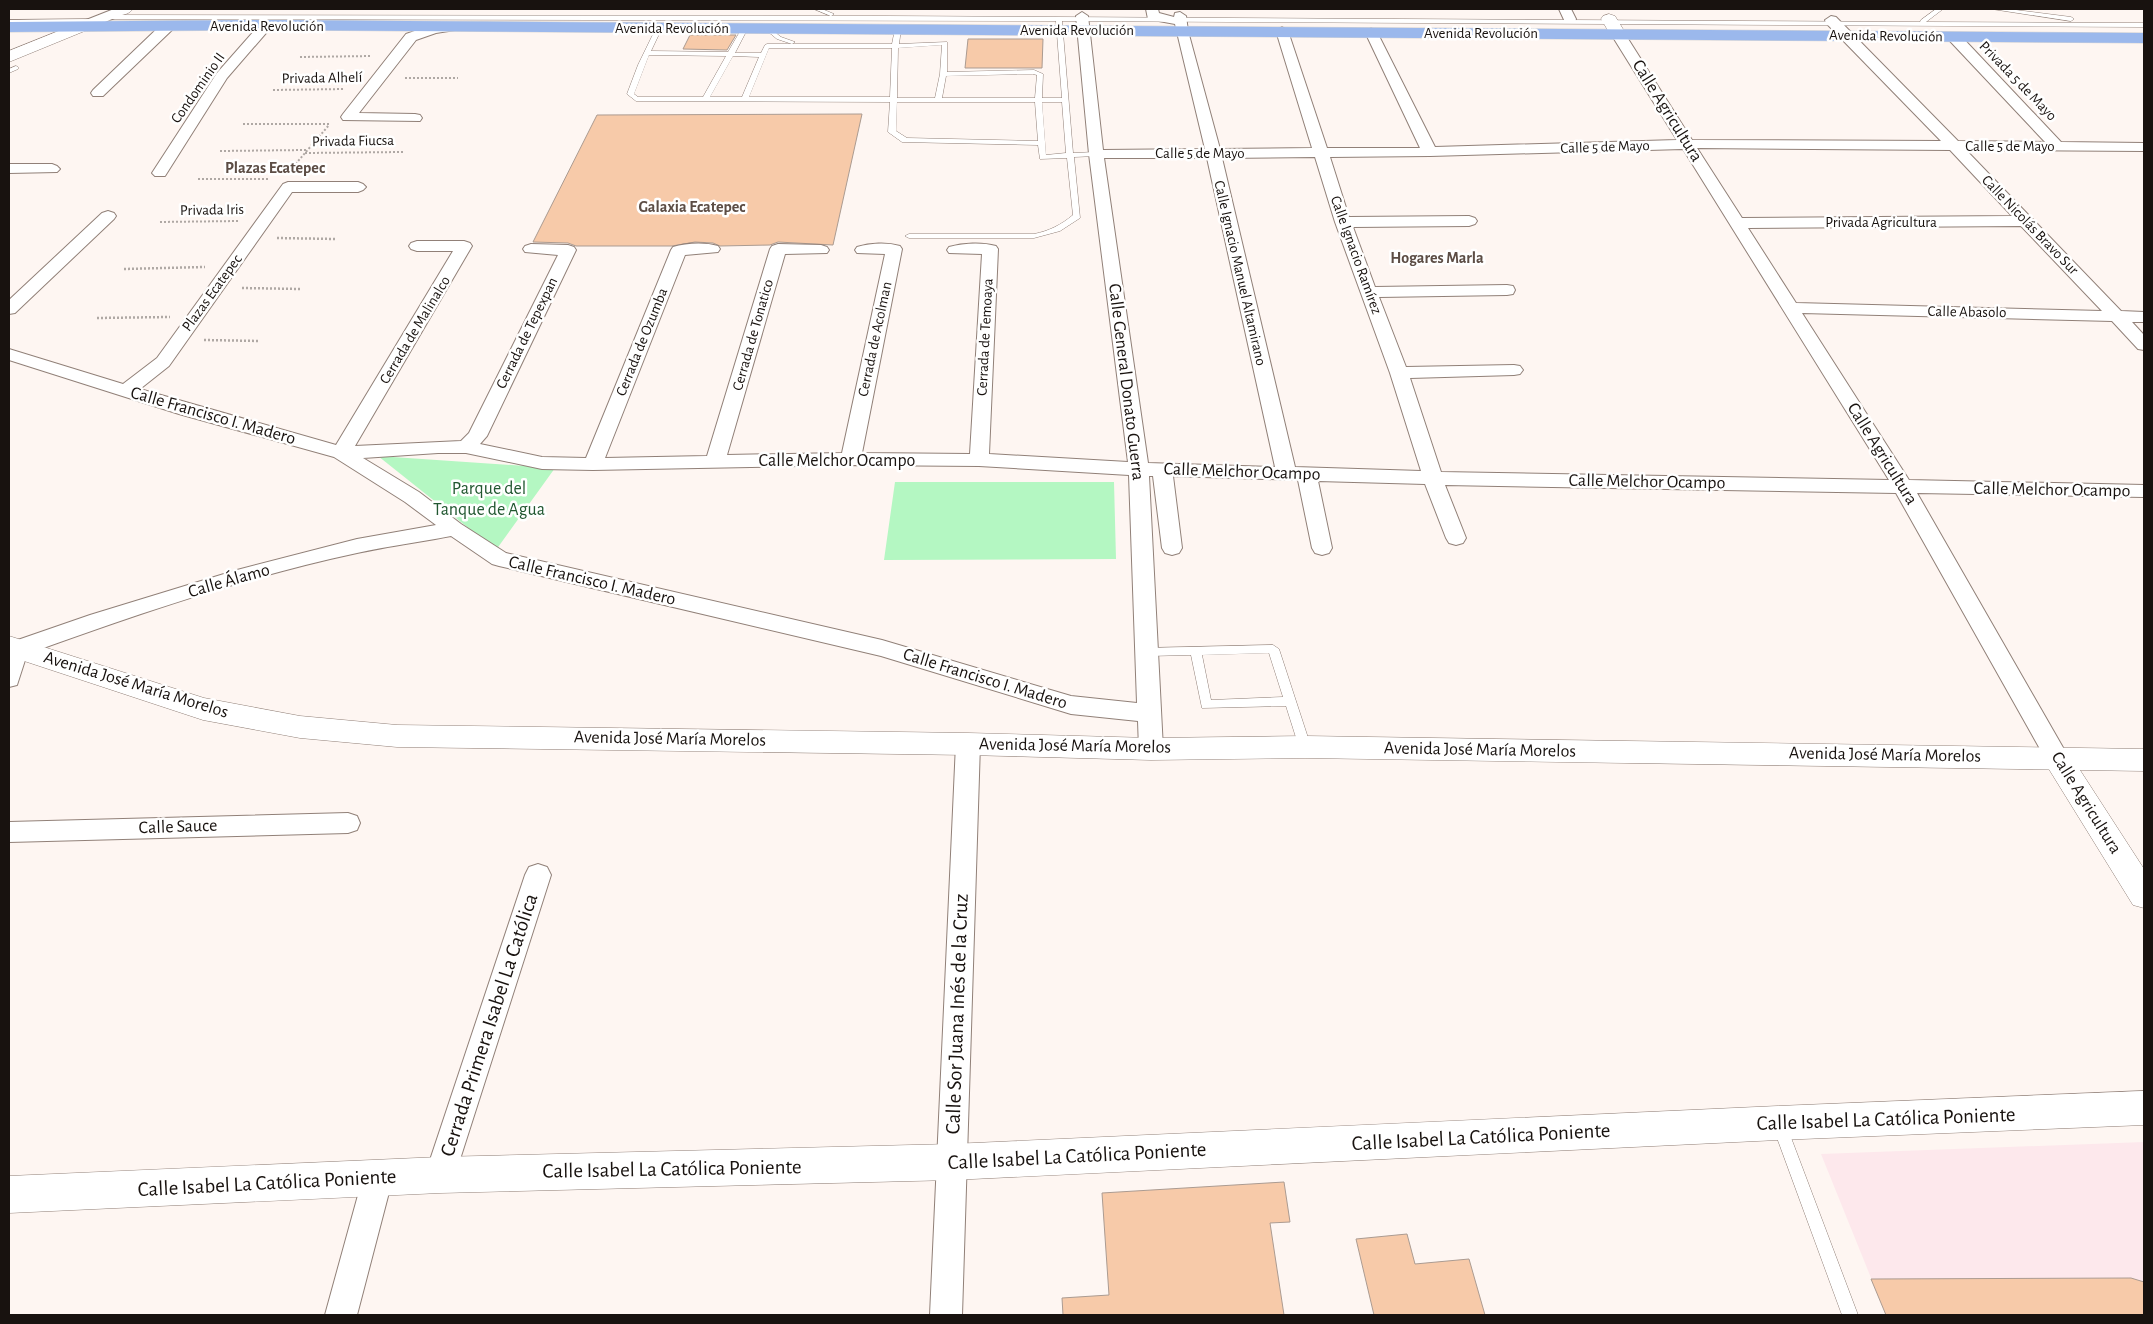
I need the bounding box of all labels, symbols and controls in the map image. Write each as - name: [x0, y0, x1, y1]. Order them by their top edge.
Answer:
- street label: Avenida Revolución: [210, 19, 324, 34]
- street label: Avenida Revolución: [615, 21, 729, 36]
- street label: Avenida Revolución: [1020, 23, 1134, 38]
- street label: Avenida Revolución: [1424, 26, 1538, 41]
- street label: Avenida Revolución: [1829, 28, 1943, 44]
- street label: Privada 5 de Mayo: [1976, 38, 2060, 124]
- street label: Condominio II: [168, 50, 228, 126]
- street label: Calle Agricultura: [1629, 57, 1705, 165]
- street label: Privada Alhelí: [282, 70, 363, 86]
- street label: Privada Fiucsa: [312, 133, 394, 149]
- street label: Calle 5 de Mayo: [1560, 138, 1650, 156]
- street label: Calle 5 de Mayo: [1965, 139, 2055, 154]
- street label: Calle 5 de Mayo: [1155, 146, 1245, 161]
- district label: Plazas Ecatepec: [225, 160, 325, 176]
- street label: Calle Nicolás Bravo Sur: [1979, 172, 2081, 278]
- street label: Calle Ignacio Manuel Altamirano: [1211, 179, 1269, 367]
- street label: Calle Ignacio Ramírez: [1328, 194, 1384, 316]
- district label: Galaxia Ecatepec: [638, 199, 746, 215]
- street label: Privada Iris: [180, 202, 244, 218]
- street label: Privada Agricultura: [1825, 215, 1937, 230]
- district label: Hogares Marla: [1390, 250, 1484, 266]
- street label: Plazas Ecatepec: [179, 252, 245, 334]
- street label: Cerrada de Malinalco: [377, 274, 453, 386]
- street label: Cerrada de Tepexpan: [494, 275, 560, 391]
- street label: Cerrada de Tonatico: [730, 278, 776, 392]
- street label: Cerrada de Temoaya: [974, 278, 996, 396]
- street label: Cerrada de Acolman: [856, 280, 894, 398]
- street label: Calle General Donato Guerra: [1105, 282, 1147, 482]
- street label: Cerrada de Ozumba: [613, 286, 671, 398]
- street label: Calle Abasolo: [1927, 304, 2007, 320]
- street label: Calle Francisco I. Madero: [128, 384, 298, 448]
- street label: Calle Agricultura: [1844, 400, 1920, 508]
- street label: Calle Melchor Ocampo: [759, 452, 916, 470]
- street label: Calle Melchor Ocampo: [1163, 460, 1321, 484]
- street label: Calle Melchor Ocampo: [1568, 472, 1726, 492]
- park label: Parque del Tanque de Agua: [433, 480, 545, 519]
- street label: Calle Melchor Ocampo: [1973, 480, 2131, 500]
- street label: Calle Francisco I. Madero: [507, 553, 677, 609]
- street label: Calle Álamo: [185, 558, 272, 601]
- street label: Calle Francisco I. Madero: [901, 645, 1069, 713]
- street label: Avenida José María Morelos: [42, 648, 230, 722]
- street label: Avenida José María Morelos: [574, 728, 766, 750]
- street label: Avenida José María Morelos: [979, 735, 1171, 757]
- street label: Avenida José María Morelos: [1384, 739, 1576, 761]
- street label: Avenida José María Morelos: [1789, 744, 1981, 766]
- street label: Calle Agricultura: [2048, 749, 2124, 857]
- street label: Calle Sauce: [138, 817, 218, 837]
- street label: Cerrada Primera Isabel La Católica: [437, 891, 542, 1159]
- street label: Calle Sor Juana Inés de la Cruz: [942, 893, 972, 1135]
- street label: Calle Isabel La Católica Poniente: [1756, 1104, 2016, 1134]
- street label: Calle Isabel La Católica Poniente: [1351, 1120, 1611, 1154]
- street label: Calle Isabel La Católica Poniente: [947, 1139, 1207, 1173]
- street label: Calle Isabel La Católica Poniente: [542, 1156, 802, 1182]
- street label: Calle Isabel La Católica Poniente: [137, 1166, 397, 1200]

